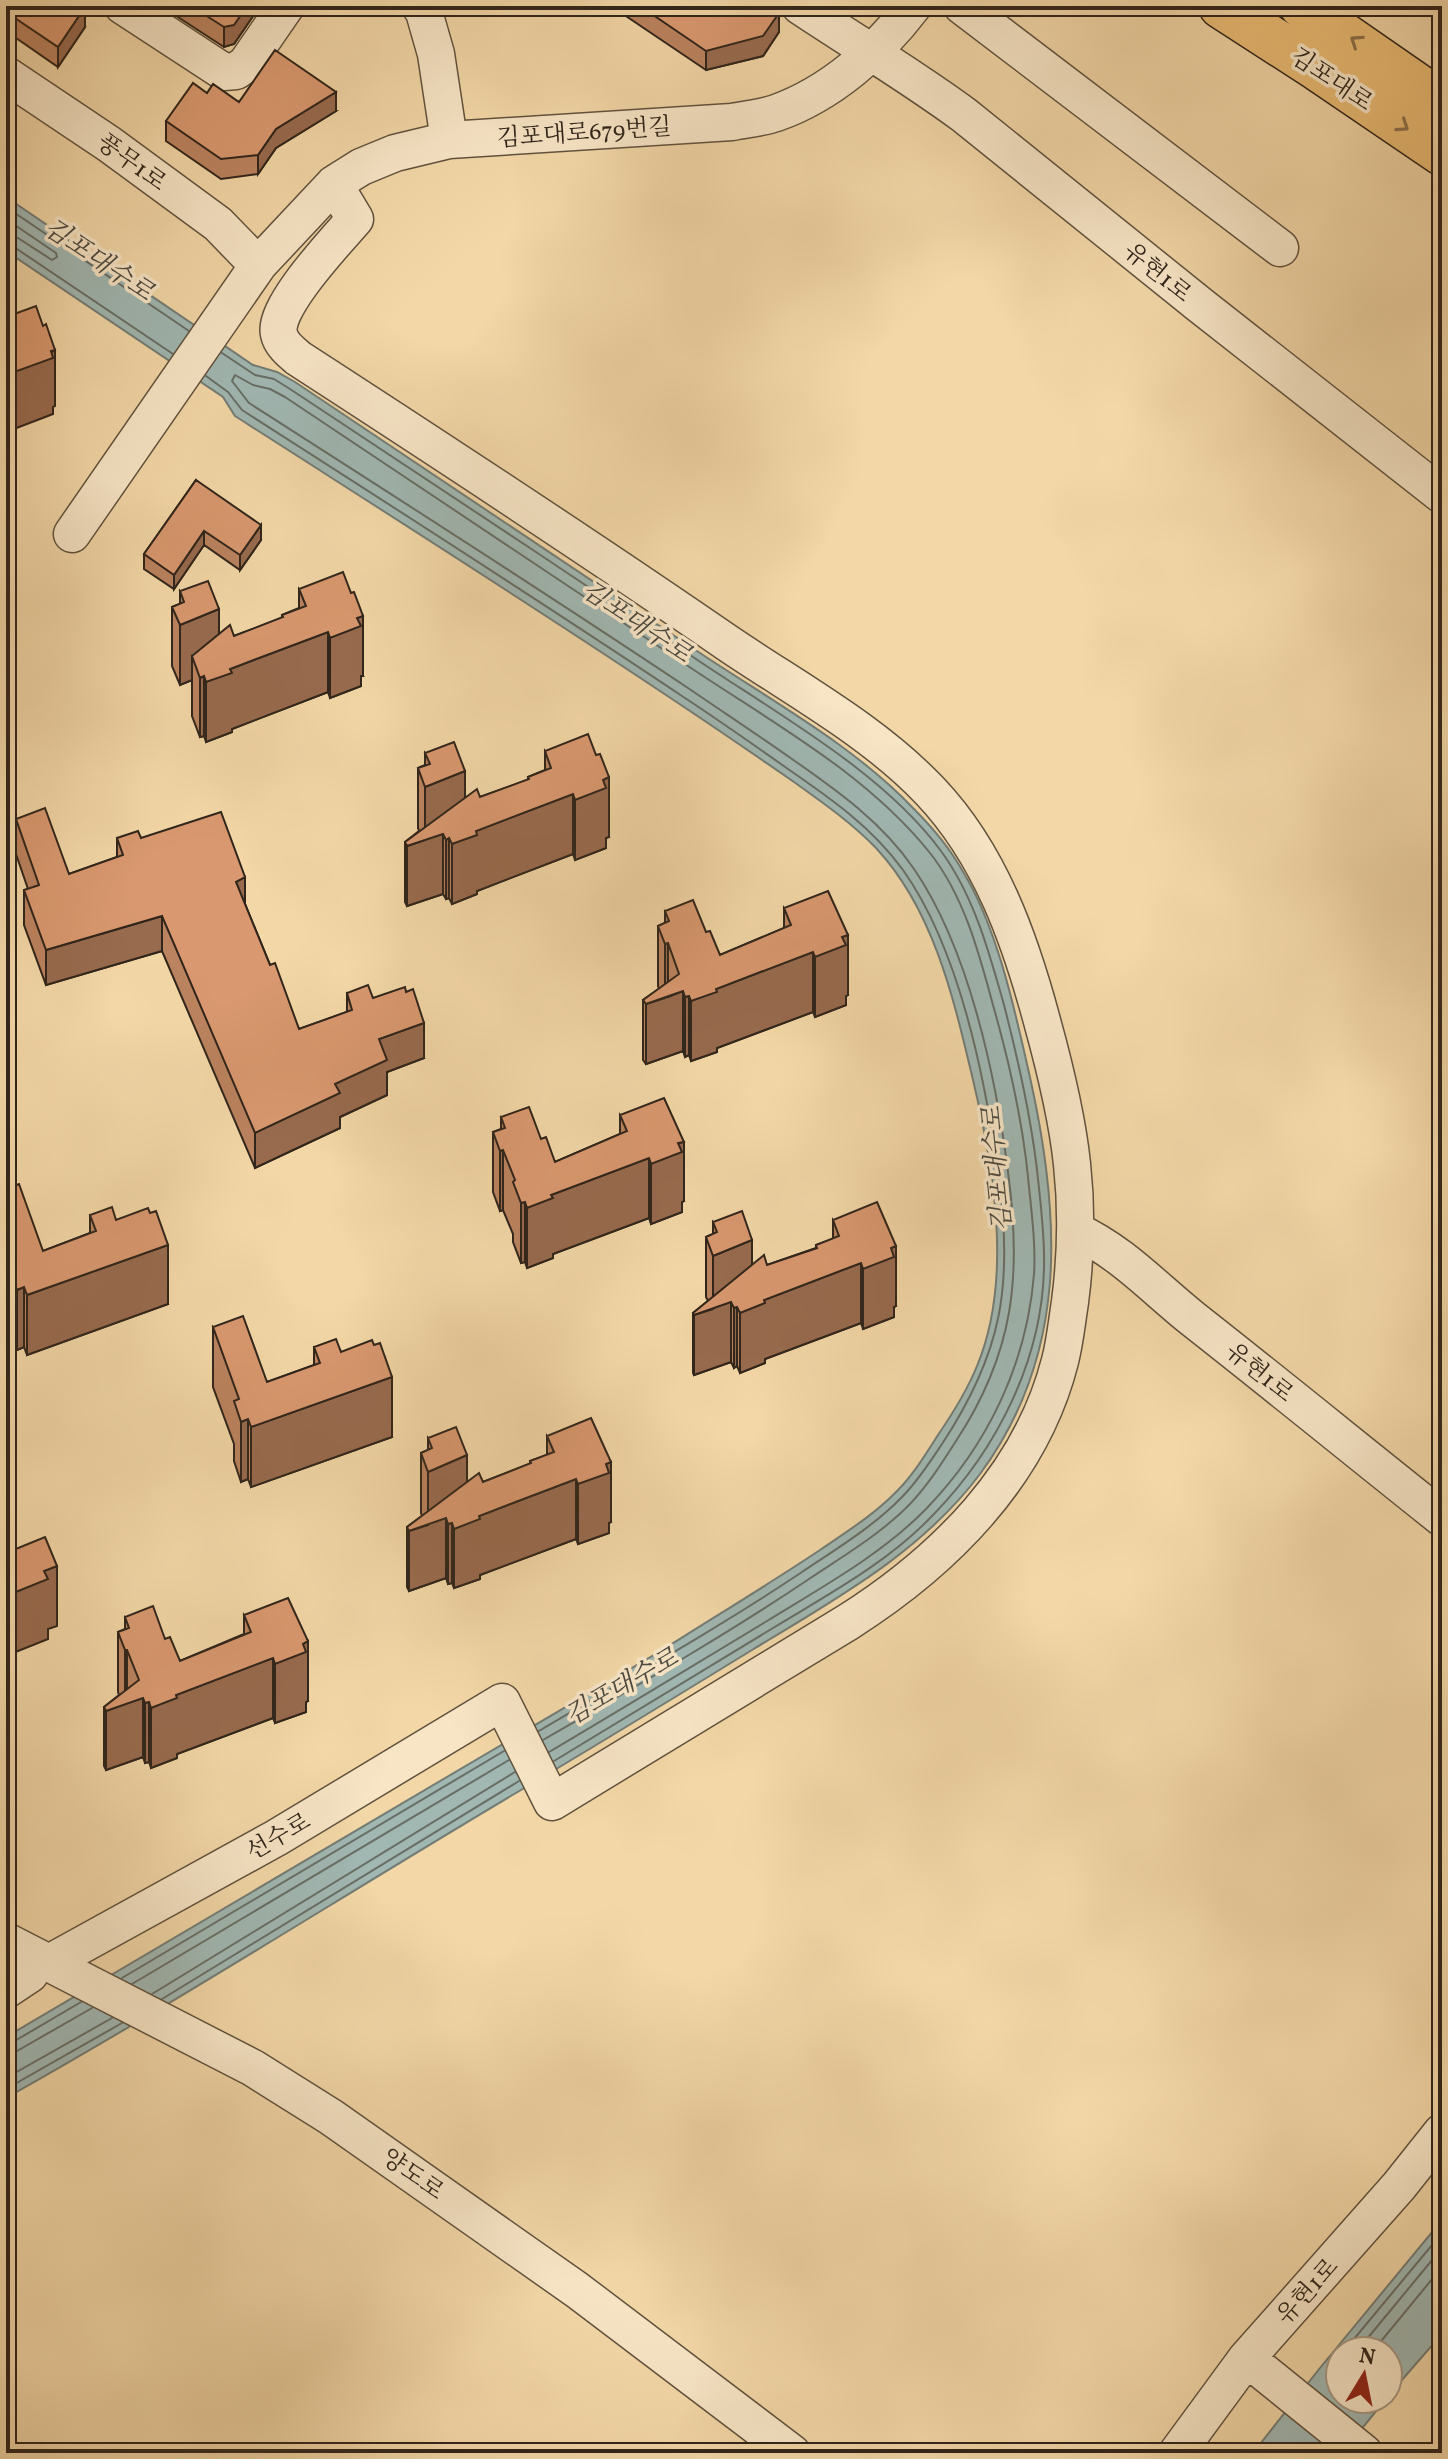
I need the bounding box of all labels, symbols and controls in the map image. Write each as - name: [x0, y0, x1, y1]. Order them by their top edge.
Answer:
- one-way arrow: [1350, 36, 1364, 51]
- street label: 김포대로: [1283, 41, 1379, 121]
- street label: 김포대로679번길: [496, 111, 673, 157]
- one-way arrow: [1394, 116, 1408, 131]
- street label: 풍무1로: [89, 127, 173, 201]
- water label: 김포대수로: [36, 211, 161, 311]
- street label: 유현1로: [1115, 236, 1198, 312]
- water label: 김포대수로: [574, 573, 699, 673]
- water label: 김포대수로: [975, 1104, 1021, 1233]
- street label: 유현1로: [1217, 1336, 1300, 1412]
- water label: 김포대수로: [559, 1640, 686, 1735]
- street label: 선수로: [240, 1806, 318, 1870]
- street label: 양도로: [374, 2142, 450, 2210]
- street label: 유현1로: [1269, 2252, 1348, 2333]
- north arrow: [1324, 2335, 1404, 2415]
- text: N: [1356, 2341, 1378, 2374]

